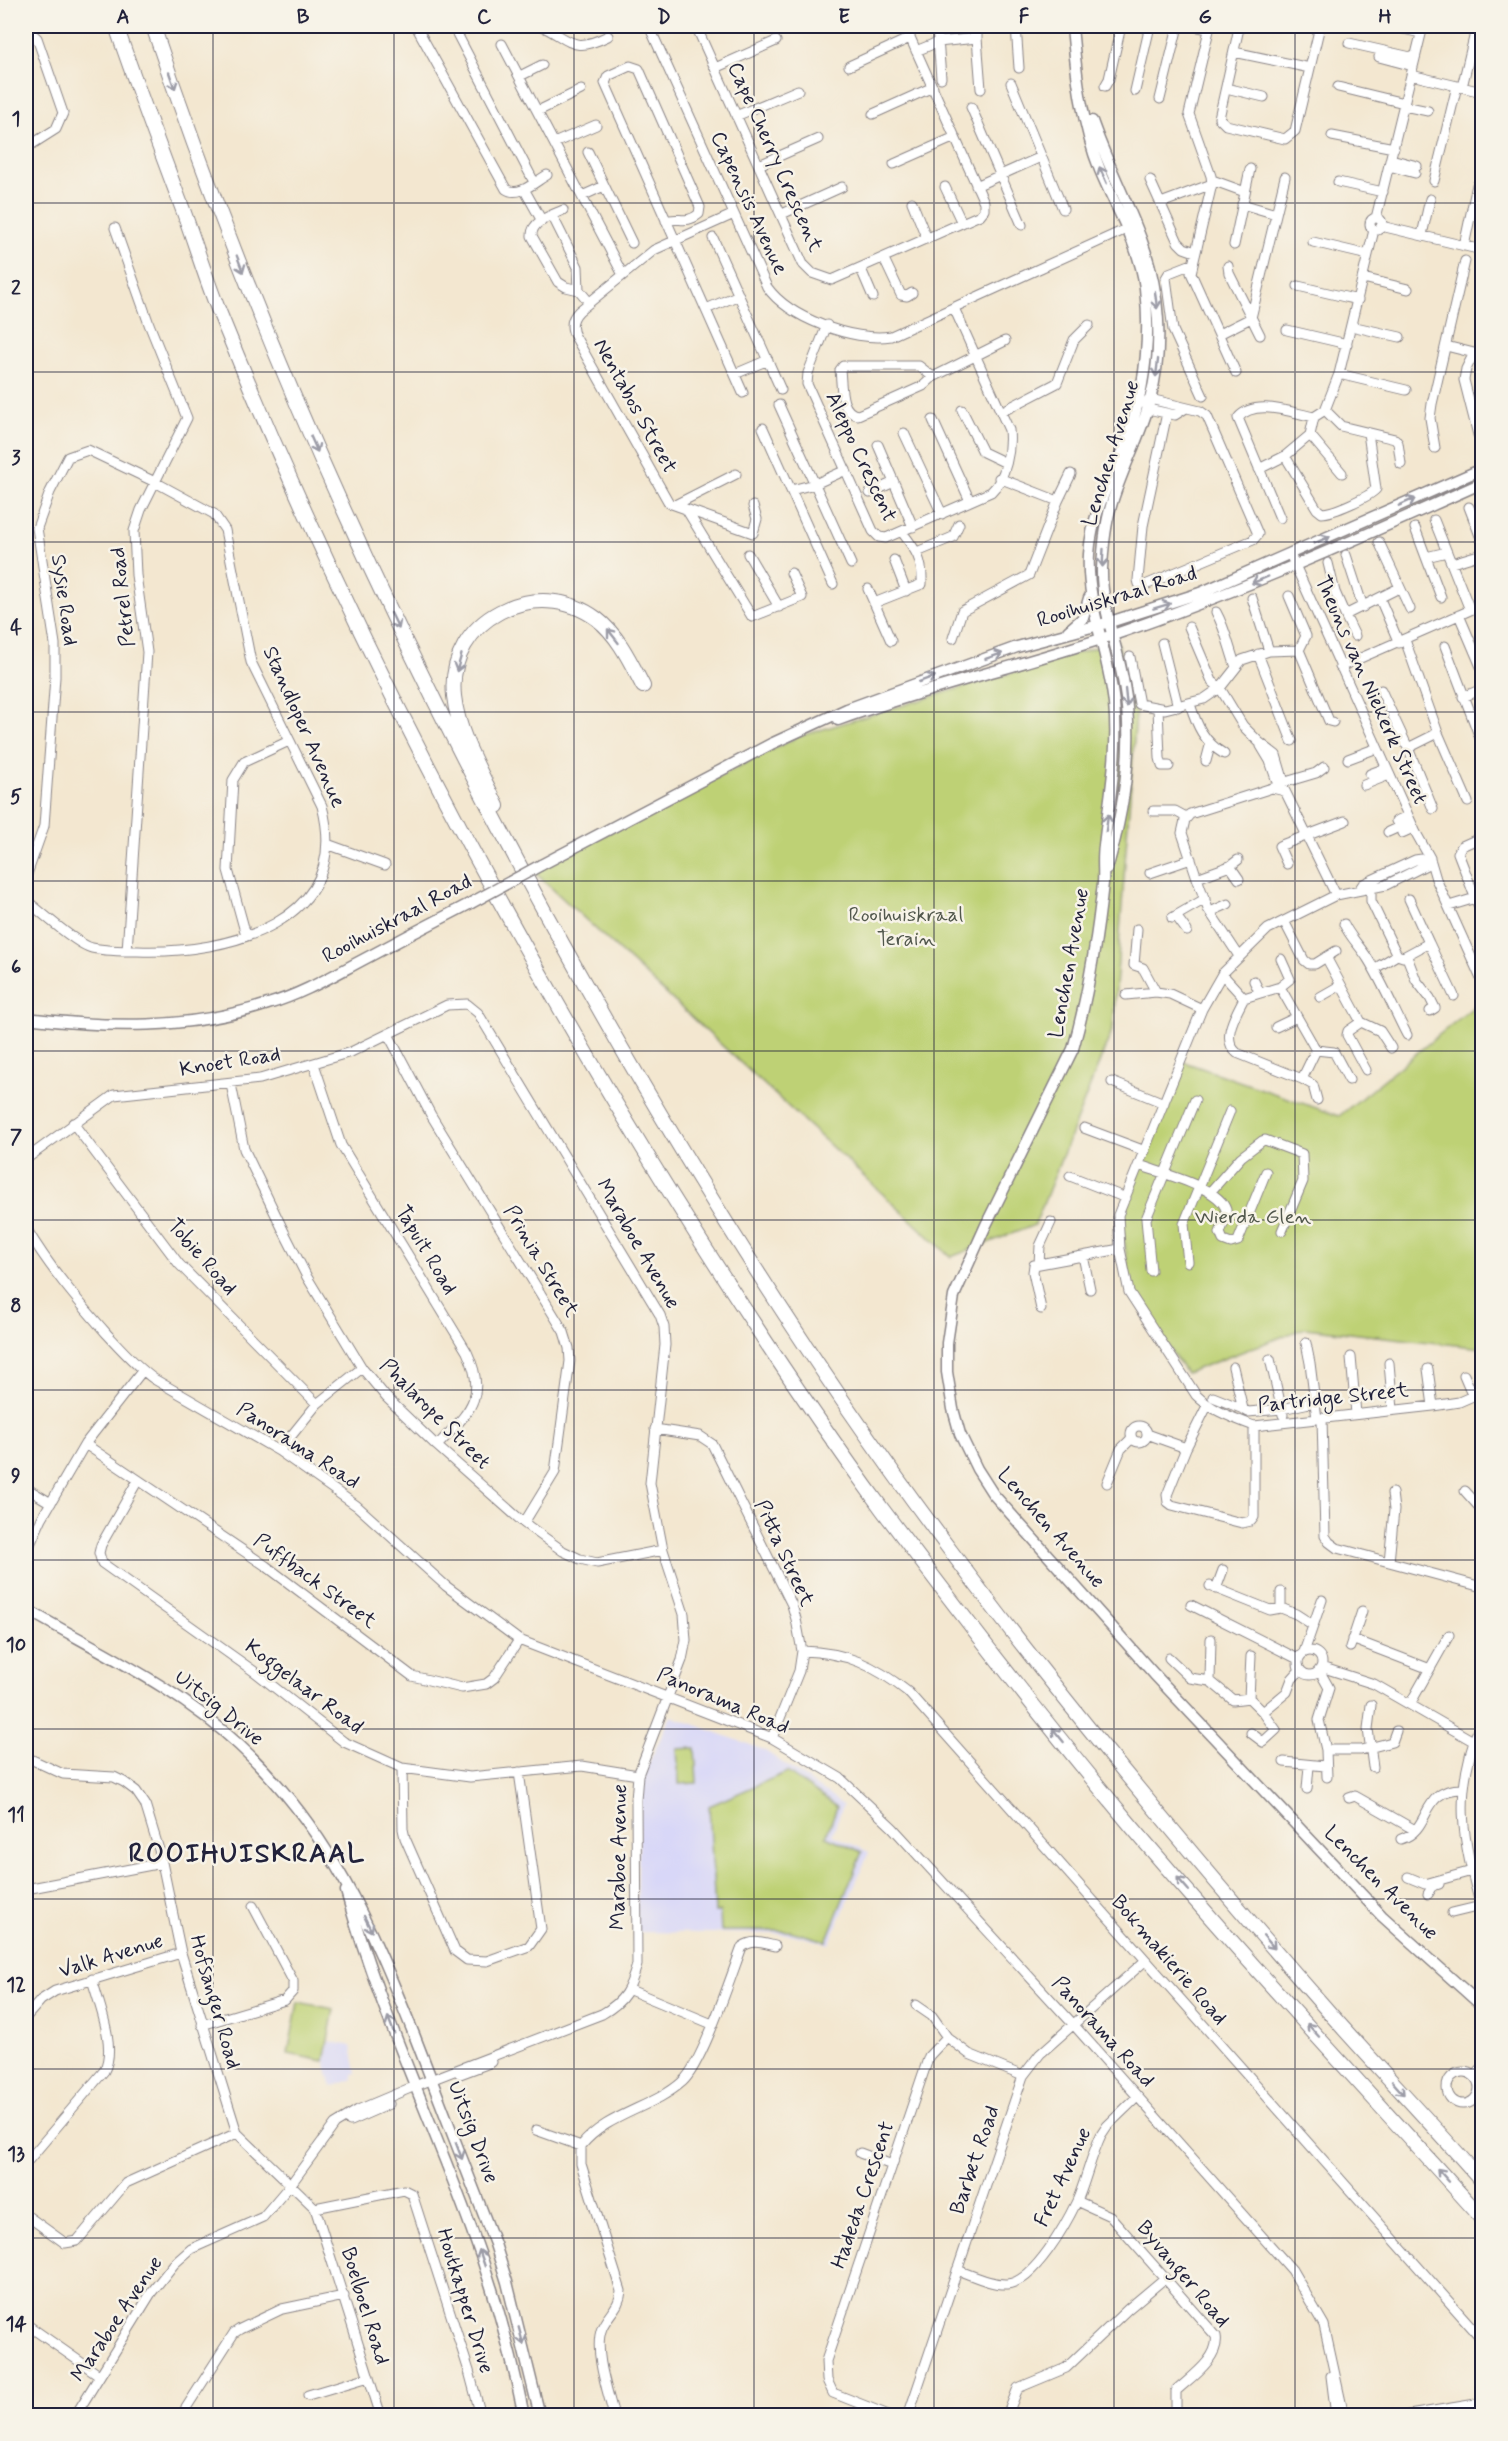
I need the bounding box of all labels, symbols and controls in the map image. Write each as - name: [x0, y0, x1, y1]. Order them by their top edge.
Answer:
- text: A: [116, 4, 130, 31]
- text: B: [297, 4, 310, 31]
- text: C: [477, 4, 492, 31]
- text: D: [657, 4, 671, 31]
- text: E: [838, 4, 850, 31]
- text: F: [1019, 4, 1030, 31]
- text: G: [1198, 4, 1212, 31]
- text: H: [1378, 4, 1392, 31]
- street label: Cape Cherry Crescent: [721, 58, 830, 257]
- one-way arrow: [168, 71, 179, 90]
- text: 1: [12, 106, 20, 133]
- street label: Capensis Avenue: [704, 127, 794, 279]
- one-way arrow: [1097, 167, 1108, 185]
- one-way arrow: [235, 254, 246, 272]
- text: 2: [11, 275, 21, 302]
- one-way arrow: [1151, 289, 1162, 309]
- street label: Nentabos Street: [586, 334, 684, 478]
- one-way arrow: [1151, 357, 1162, 377]
- street label: Lenchen Avenue: [1075, 376, 1147, 530]
- street label: Aleppo Crescent: [819, 387, 903, 527]
- one-way arrow: [309, 434, 321, 452]
- text: 3: [11, 445, 21, 472]
- one-way arrow: [1398, 496, 1416, 508]
- one-way arrow: [1312, 534, 1330, 545]
- street label: Petrel Road: [104, 546, 142, 648]
- one-way arrow: [1097, 547, 1108, 567]
- street label: Sysie Road: [44, 552, 84, 648]
- street label: Rooihuiskraal Road: [1034, 559, 1200, 635]
- street label: Theuns van Niekerk Street: [1308, 571, 1434, 809]
- one-way arrow: [1251, 575, 1269, 587]
- one-way arrow: [1152, 600, 1171, 611]
- one-way arrow: [390, 612, 402, 630]
- text: 4: [10, 615, 22, 642]
- one-way arrow: [607, 628, 620, 644]
- street label: Standloper Avenue: [256, 642, 352, 812]
- one-way arrow: [984, 649, 1003, 660]
- one-way arrow: [452, 653, 464, 672]
- one-way arrow: [917, 673, 936, 684]
- one-way arrow: [1121, 687, 1132, 707]
- text: 5: [10, 784, 22, 811]
- one-way arrow: [1101, 813, 1112, 833]
- street label: Rooihuiskraal Road: [317, 868, 477, 970]
- street label: Lenchen Avenue: [1042, 886, 1096, 1040]
- park label: Rooihuiskraal Terain: [849, 901, 963, 953]
- text: 6: [11, 954, 21, 981]
- street label: Knoet Road: [178, 1040, 282, 1084]
- text: 7: [10, 1124, 22, 1151]
- street label: Maraboe Avenue: [589, 1174, 687, 1314]
- street label: Tapuit Road: [388, 1200, 464, 1300]
- street label: Prinia Street: [497, 1200, 586, 1323]
- park label: Wierda Glen: [1195, 1203, 1312, 1231]
- street label: Tobie Road: [161, 1213, 243, 1301]
- text: 8: [10, 1293, 22, 1320]
- street label: Phalarope Street: [373, 1352, 497, 1476]
- street label: Partridge Street: [1256, 1376, 1411, 1421]
- street label: Panorama Road: [231, 1396, 365, 1496]
- street label: Lenchen Avenue: [991, 1462, 1111, 1594]
- text: 9: [11, 1463, 21, 1490]
- street label: Pitta Street: [747, 1495, 821, 1611]
- street label: Puffback Street: [248, 1527, 383, 1636]
- text: 10: [6, 1632, 26, 1659]
- street label: Koggelaar Road: [238, 1633, 369, 1742]
- street label: Panorama Road: [653, 1661, 793, 1741]
- street label: Uitsig Drive: [168, 1663, 270, 1753]
- one-way arrow: [1051, 1727, 1064, 1743]
- street label: Maraboe Avenue: [604, 1784, 634, 1930]
- text: 11: [7, 1802, 25, 1829]
- street label: Lenchen Avenue: [1318, 1820, 1444, 1946]
- district label: ROOIHUISKRAAL: [128, 1837, 366, 1872]
- one-way arrow: [1176, 1877, 1190, 1892]
- street label: Bokmakierie Road: [1105, 1889, 1233, 2031]
- one-way arrow: [363, 1914, 374, 1932]
- street label: Valk Avenue: [55, 1927, 167, 1985]
- street label: Hofsanger Road: [181, 1932, 248, 2073]
- one-way arrow: [1262, 1934, 1276, 1949]
- street label: Panorama Road: [1045, 1970, 1161, 2094]
- text: 12: [6, 1972, 26, 1999]
- one-way arrow: [385, 2016, 396, 2035]
- one-way arrow: [1306, 2023, 1320, 2038]
- street label: Uitsig Drive: [440, 2077, 505, 2187]
- one-way arrow: [1391, 2081, 1405, 2096]
- street label: Barbet Road: [943, 2102, 1007, 2218]
- street label: Hadeda Crescent: [825, 2117, 901, 2272]
- street label: Fret Avenue: [1028, 2123, 1098, 2231]
- text: 13: [7, 2141, 25, 2168]
- one-way arrow: [454, 2141, 465, 2160]
- one-way arrow: [1436, 2167, 1450, 2182]
- street label: Byvanger Road: [1128, 2215, 1236, 2335]
- street label: Houtkapper Drive: [430, 2225, 500, 2377]
- street label: Boelboel Road: [334, 2244, 396, 2368]
- one-way arrow: [475, 2249, 486, 2268]
- street label: Maraboe Avenue: [65, 2251, 169, 2387]
- text: 14: [5, 2311, 27, 2338]
- one-way arrow: [516, 2326, 528, 2345]

